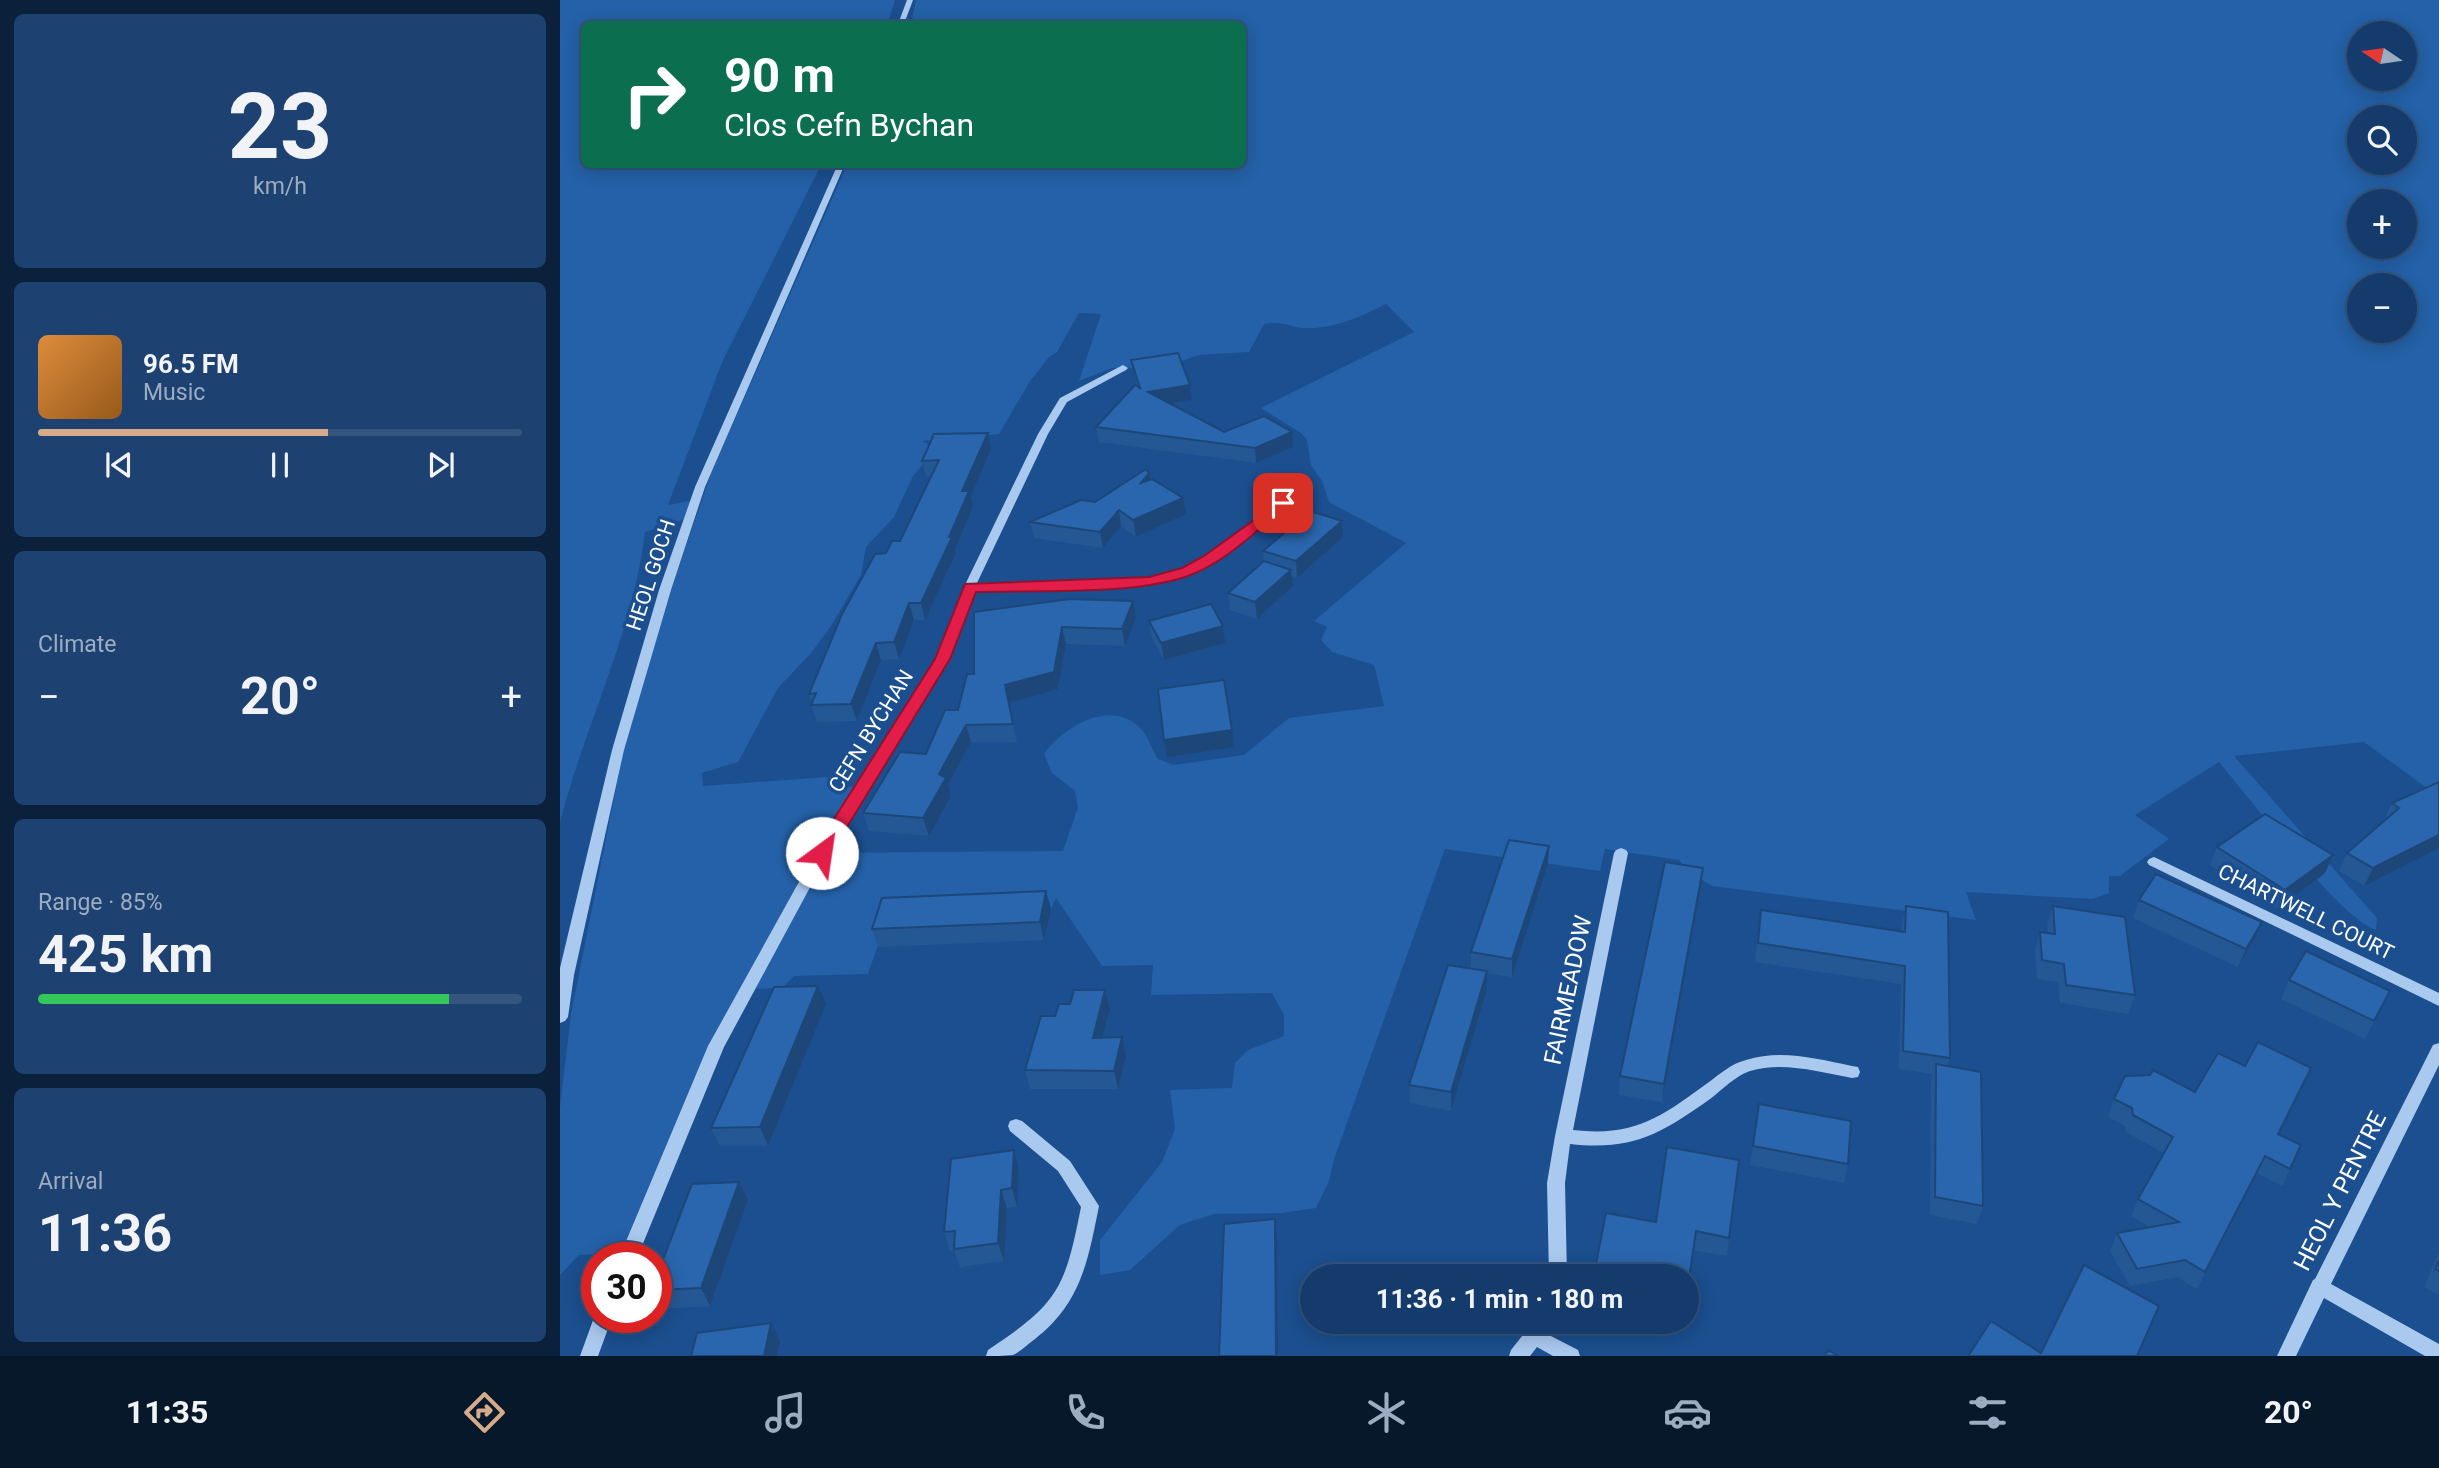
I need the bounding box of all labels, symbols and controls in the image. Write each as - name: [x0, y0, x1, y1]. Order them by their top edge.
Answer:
- north arrow: [2347, 21, 2417, 91]
- map controls: [2347, 21, 2417, 343]
- text: 90 m: [724, 47, 835, 104]
- icon: right: [609, 49, 700, 140]
- text: 23: [228, 74, 332, 180]
- button: search: [2347, 105, 2417, 175]
- text: Clos Cefn Bychan: [724, 106, 974, 144]
- text: km/h: [253, 173, 307, 200]
- button: +: [2347, 189, 2417, 259]
- button: −: [2347, 273, 2417, 343]
- text: 96.5 FM: [143, 349, 239, 379]
- text: Music: [143, 379, 205, 406]
- icon: previous: [100, 446, 138, 484]
- icon: pause: [261, 446, 299, 484]
- icon: next: [422, 446, 460, 484]
- pin: [1253, 473, 1313, 533]
- icon: arrive: [1264, 484, 1302, 522]
- street label: HEOL GOCH: [622, 516, 680, 634]
- text: Climate: [38, 631, 117, 658]
- street label: CEFN BYCHAN: [824, 665, 918, 797]
- text: 20°: [240, 666, 320, 727]
- text: −: [38, 675, 60, 719]
- text: +: [500, 675, 522, 719]
- position arrow: [785, 816, 859, 890]
- street label: CHARTWELL COURT: [2214, 859, 2398, 965]
- text: Range · 85%: [38, 889, 163, 916]
- street label: FAIRMEADOW: [1538, 913, 1598, 1067]
- text: 425 km: [38, 924, 213, 985]
- street label: HEOL Y PENTRE: [2288, 1107, 2392, 1275]
- text: Arrival: [38, 1168, 103, 1195]
- text: 11:36: [38, 1203, 172, 1264]
- speed limit sign: 30: [581, 1242, 672, 1333]
- text: 11:36 · 1 min · 180 m: [1376, 1284, 1623, 1314]
- icon: directions: [460, 1388, 509, 1437]
- icon: music: [761, 1388, 810, 1437]
- icon: phone: [1061, 1388, 1110, 1437]
- icon: climate: [1362, 1388, 1411, 1437]
- icon: car: [1663, 1388, 1712, 1437]
- icon: filters: [1963, 1388, 2012, 1437]
- text: 11:35: [126, 1393, 208, 1431]
- text: 20°: [2264, 1393, 2313, 1431]

